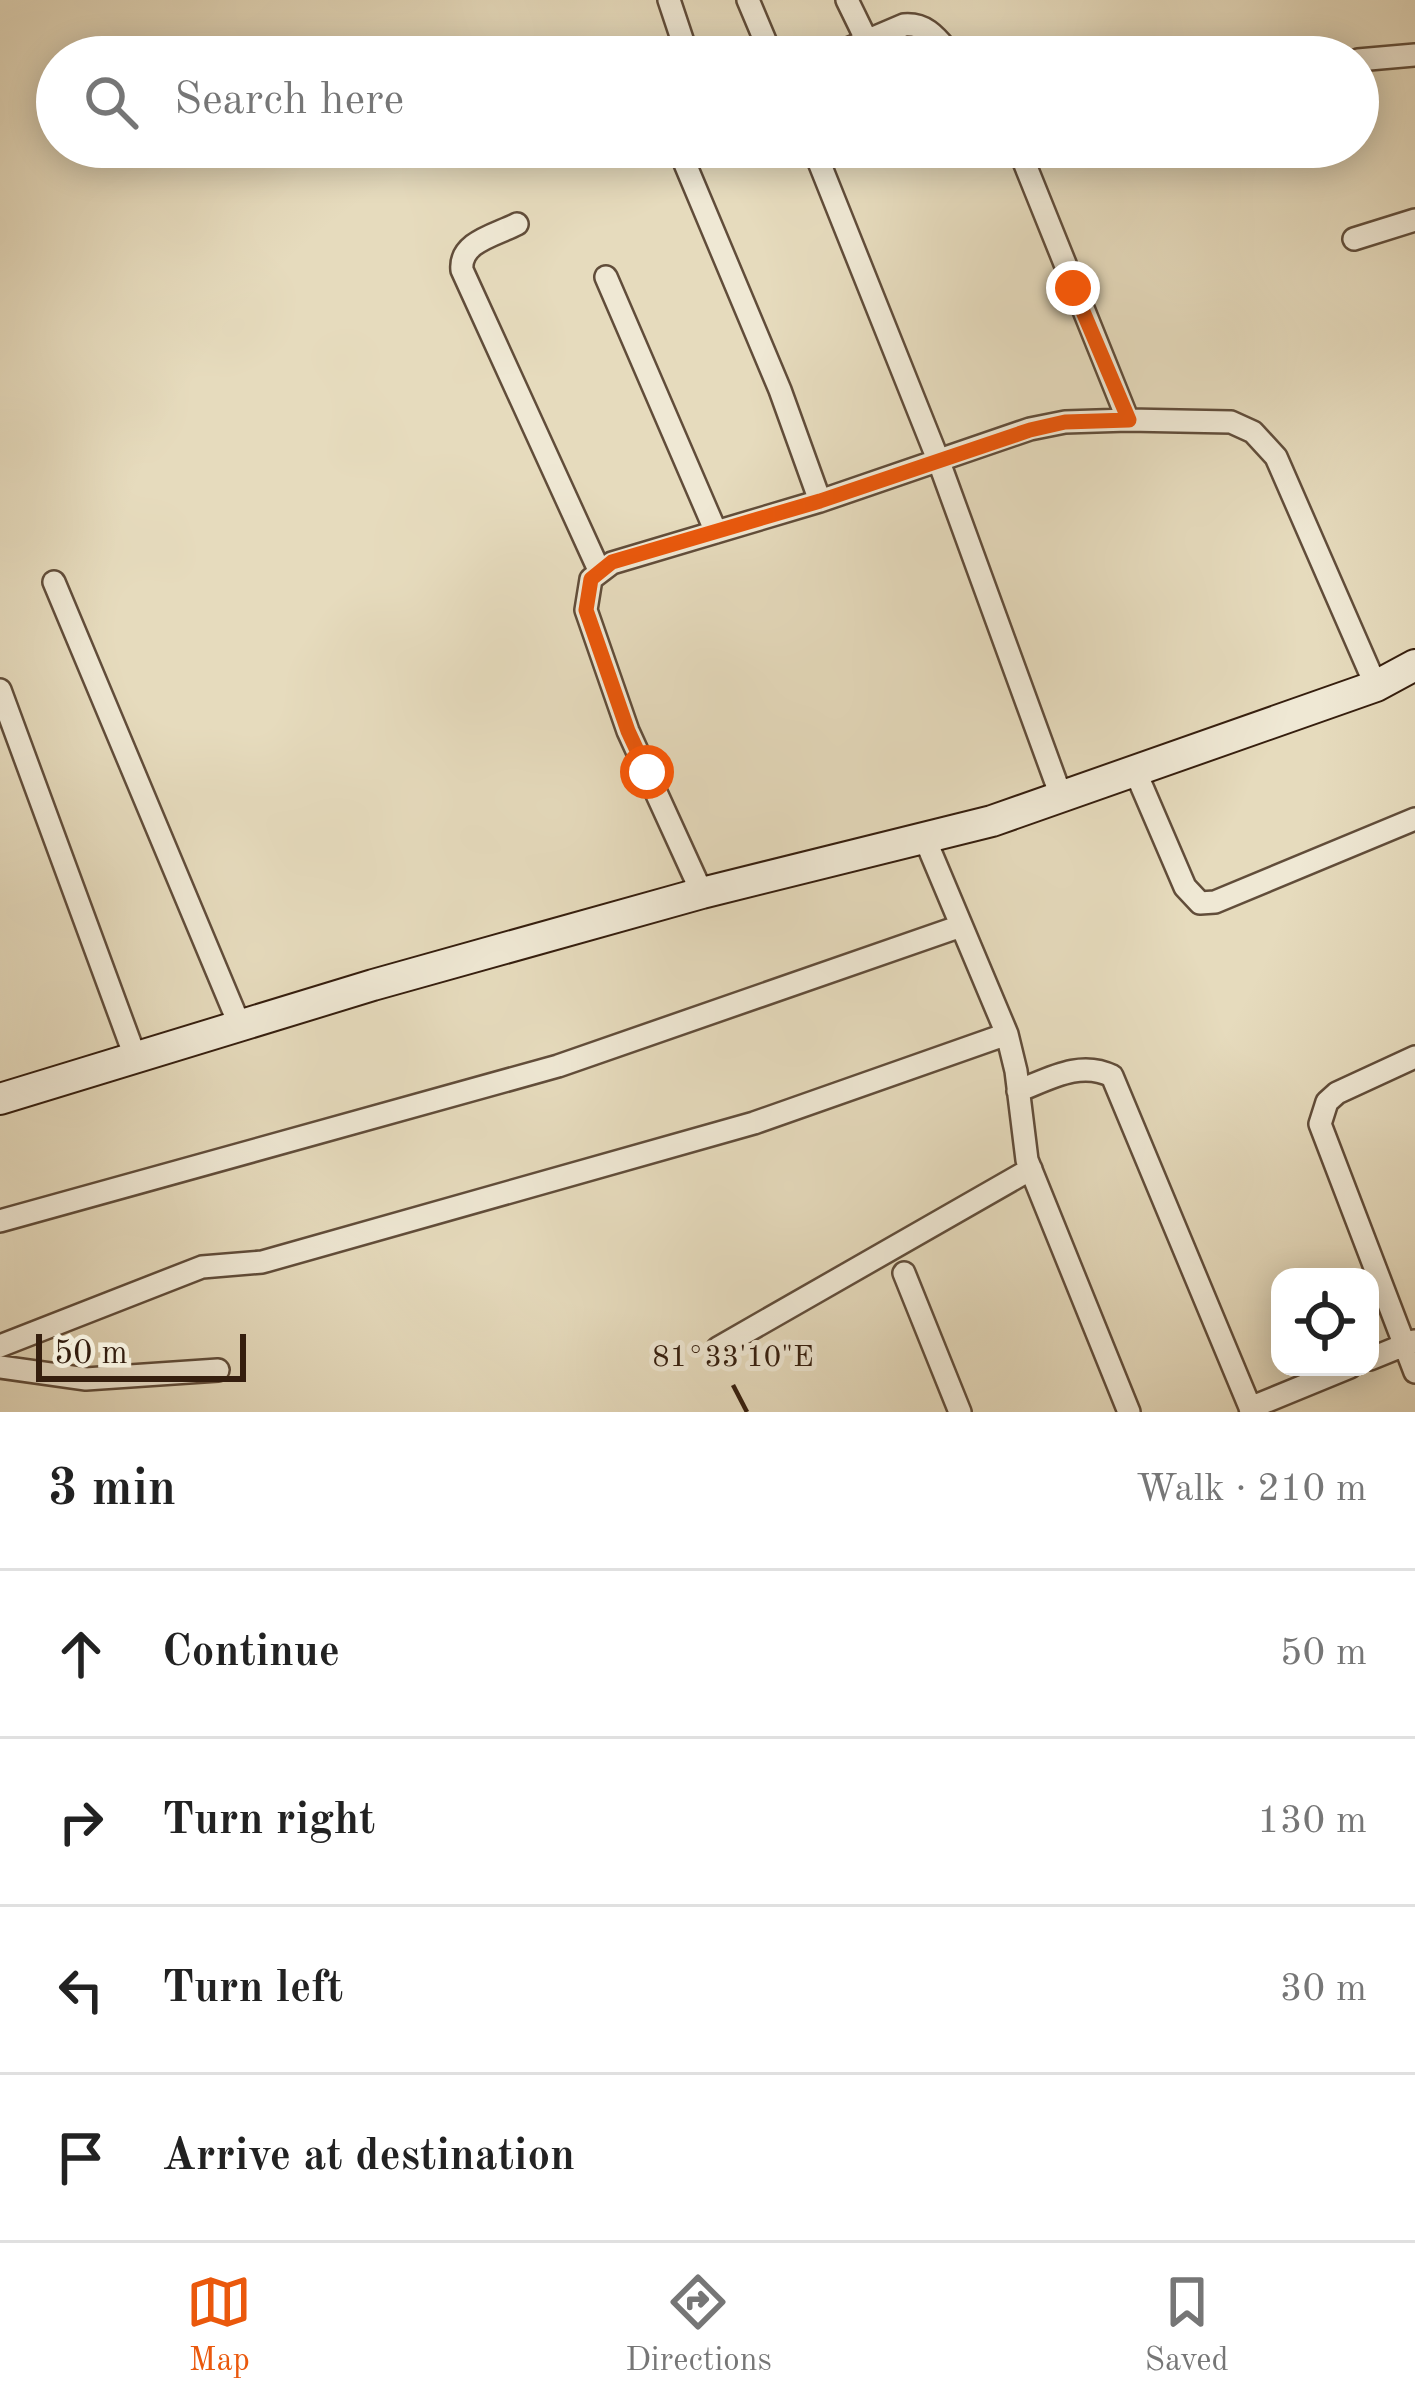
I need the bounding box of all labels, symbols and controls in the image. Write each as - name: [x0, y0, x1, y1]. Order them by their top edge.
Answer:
- search box: [36, 36, 1379, 168]
- icon: search: [78, 69, 144, 135]
- text: Search here: [174, 79, 404, 124]
- route end: [1046, 261, 1100, 315]
- route start: [620, 745, 674, 799]
- map controls: [1271, 1268, 1379, 1376]
- button: locate: [1271, 1268, 1379, 1376]
- scale bar: [36, 1328, 246, 1381]
- text: 50 m: [54, 1338, 128, 1371]
- text: 81°33'10"E: [652, 1343, 814, 1373]
- text: 3 min: [48, 1465, 176, 1516]
- text: Walk · 210 m: [1136, 1470, 1367, 1509]
- icon: ahead: [48, 1621, 114, 1687]
- text: Continue: [162, 1631, 340, 1676]
- text: 50 m: [1280, 1634, 1367, 1673]
- icon: right: [48, 1789, 114, 1855]
- text: Turn right: [162, 1799, 375, 1844]
- text: 130 m: [1257, 1802, 1367, 1841]
- icon: left: [48, 1957, 114, 2023]
- text: Turn left: [162, 1967, 343, 2012]
- text: 30 m: [1280, 1970, 1367, 2009]
- icon: arrive: [48, 2125, 114, 2191]
- text: Arrive at destination: [162, 2135, 575, 2180]
- tab: Map: [186, 2269, 252, 2382]
- tab: Directions: [625, 2269, 772, 2382]
- tab: Saved: [1145, 2269, 1229, 2382]

